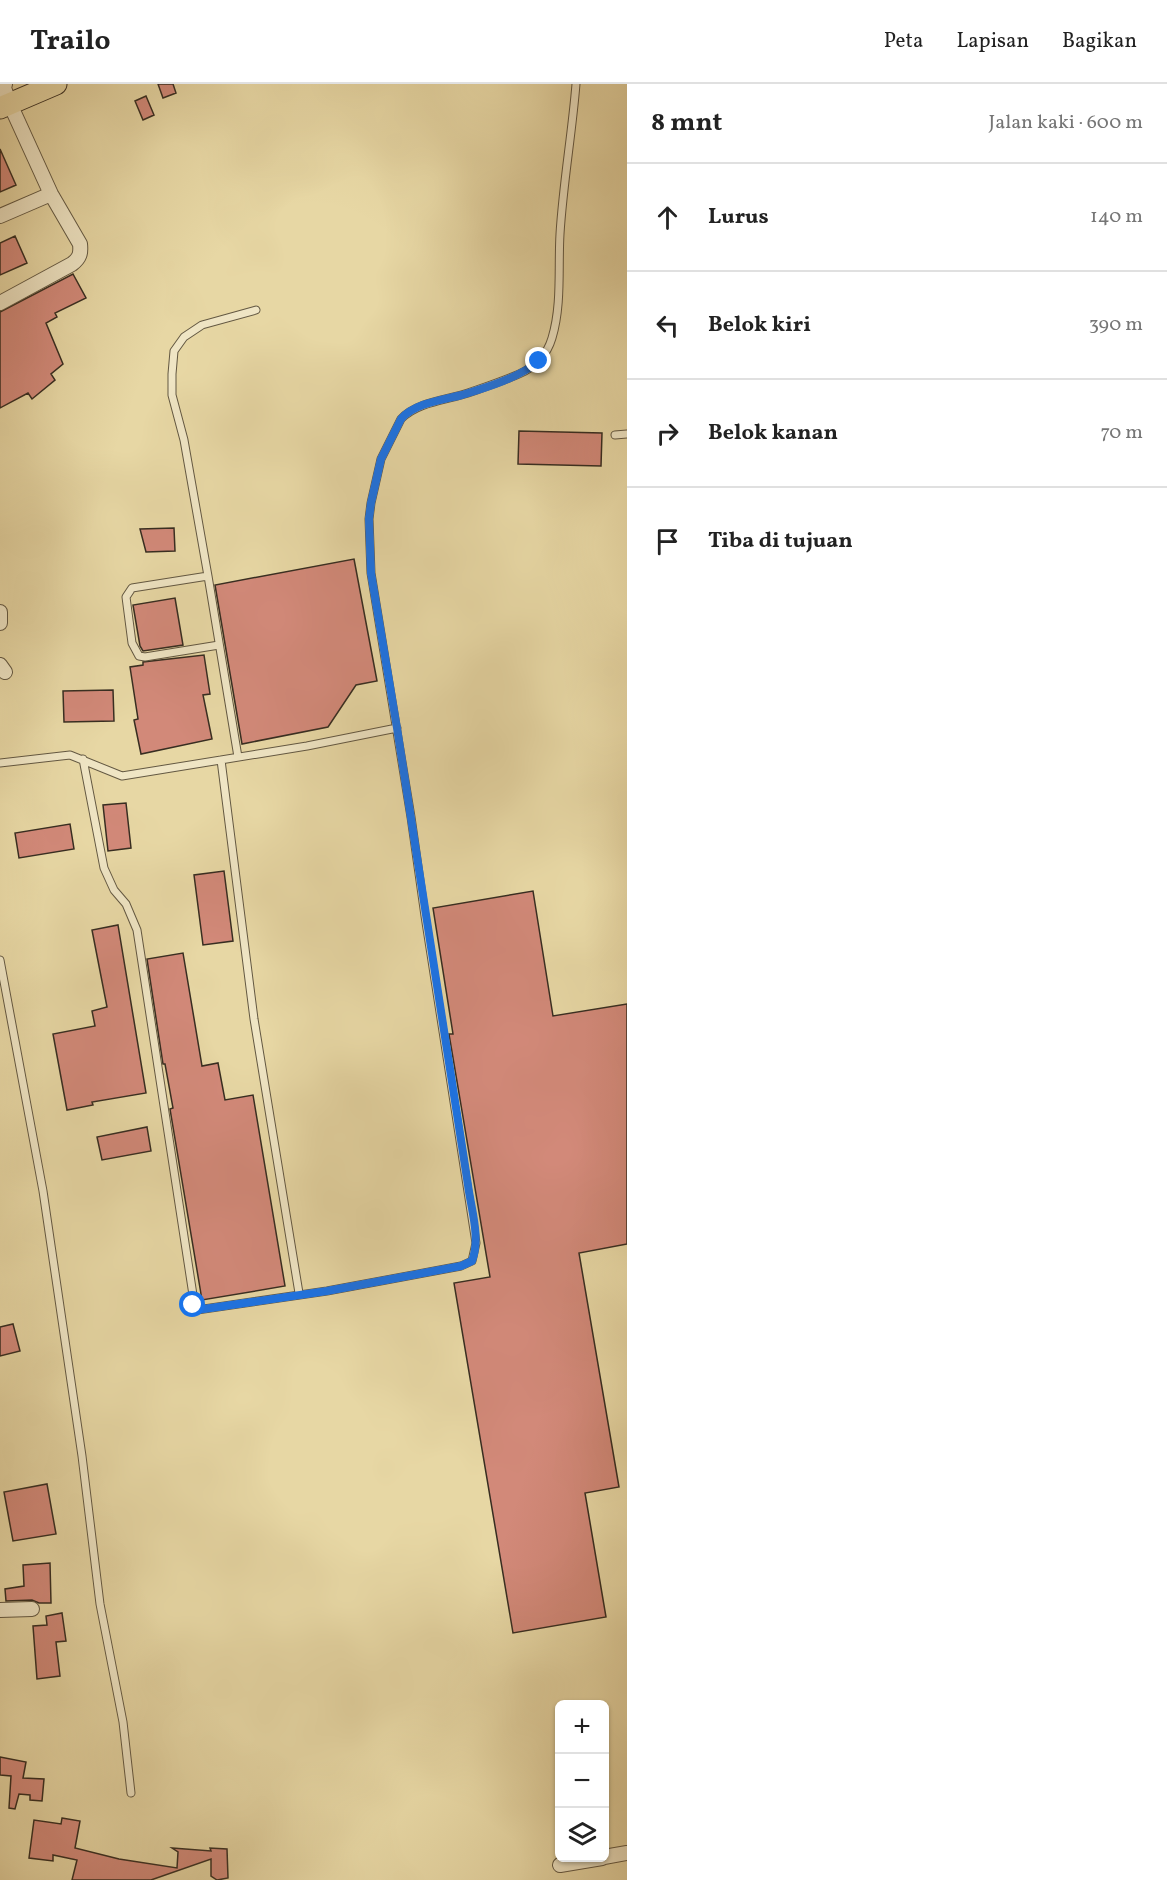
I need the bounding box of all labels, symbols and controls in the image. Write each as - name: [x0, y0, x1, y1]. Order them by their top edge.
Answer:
- text: Trailo: [30, 22, 111, 61]
- text: Peta: [884, 27, 923, 56]
- text: Lapisan: [956, 27, 1029, 56]
- text: Bagikan: [1062, 27, 1137, 56]
- text: 8 mnt: [651, 105, 722, 141]
- text: Jalan kaki · 600 m: [989, 109, 1143, 137]
- icon: ahead: [651, 201, 684, 234]
- text: Lurus: [708, 202, 769, 233]
- text: 140 m: [1090, 203, 1143, 231]
- icon: left: [651, 309, 684, 342]
- text: Belok kiri: [708, 310, 811, 341]
- text: 390 m: [1089, 311, 1143, 339]
- route end: [525, 347, 551, 373]
- icon: right: [651, 417, 684, 450]
- text: Belok kanan: [708, 418, 838, 449]
- text: 70 m: [1100, 419, 1143, 447]
- icon: arrive: [651, 525, 684, 558]
- text: Tiba di tujuan: [708, 526, 853, 557]
- route start: [179, 1291, 205, 1317]
- map controls: [555, 1700, 609, 1862]
- button: +: [555, 1700, 609, 1754]
- button: −: [555, 1754, 609, 1808]
- button: layers: [555, 1808, 609, 1862]

